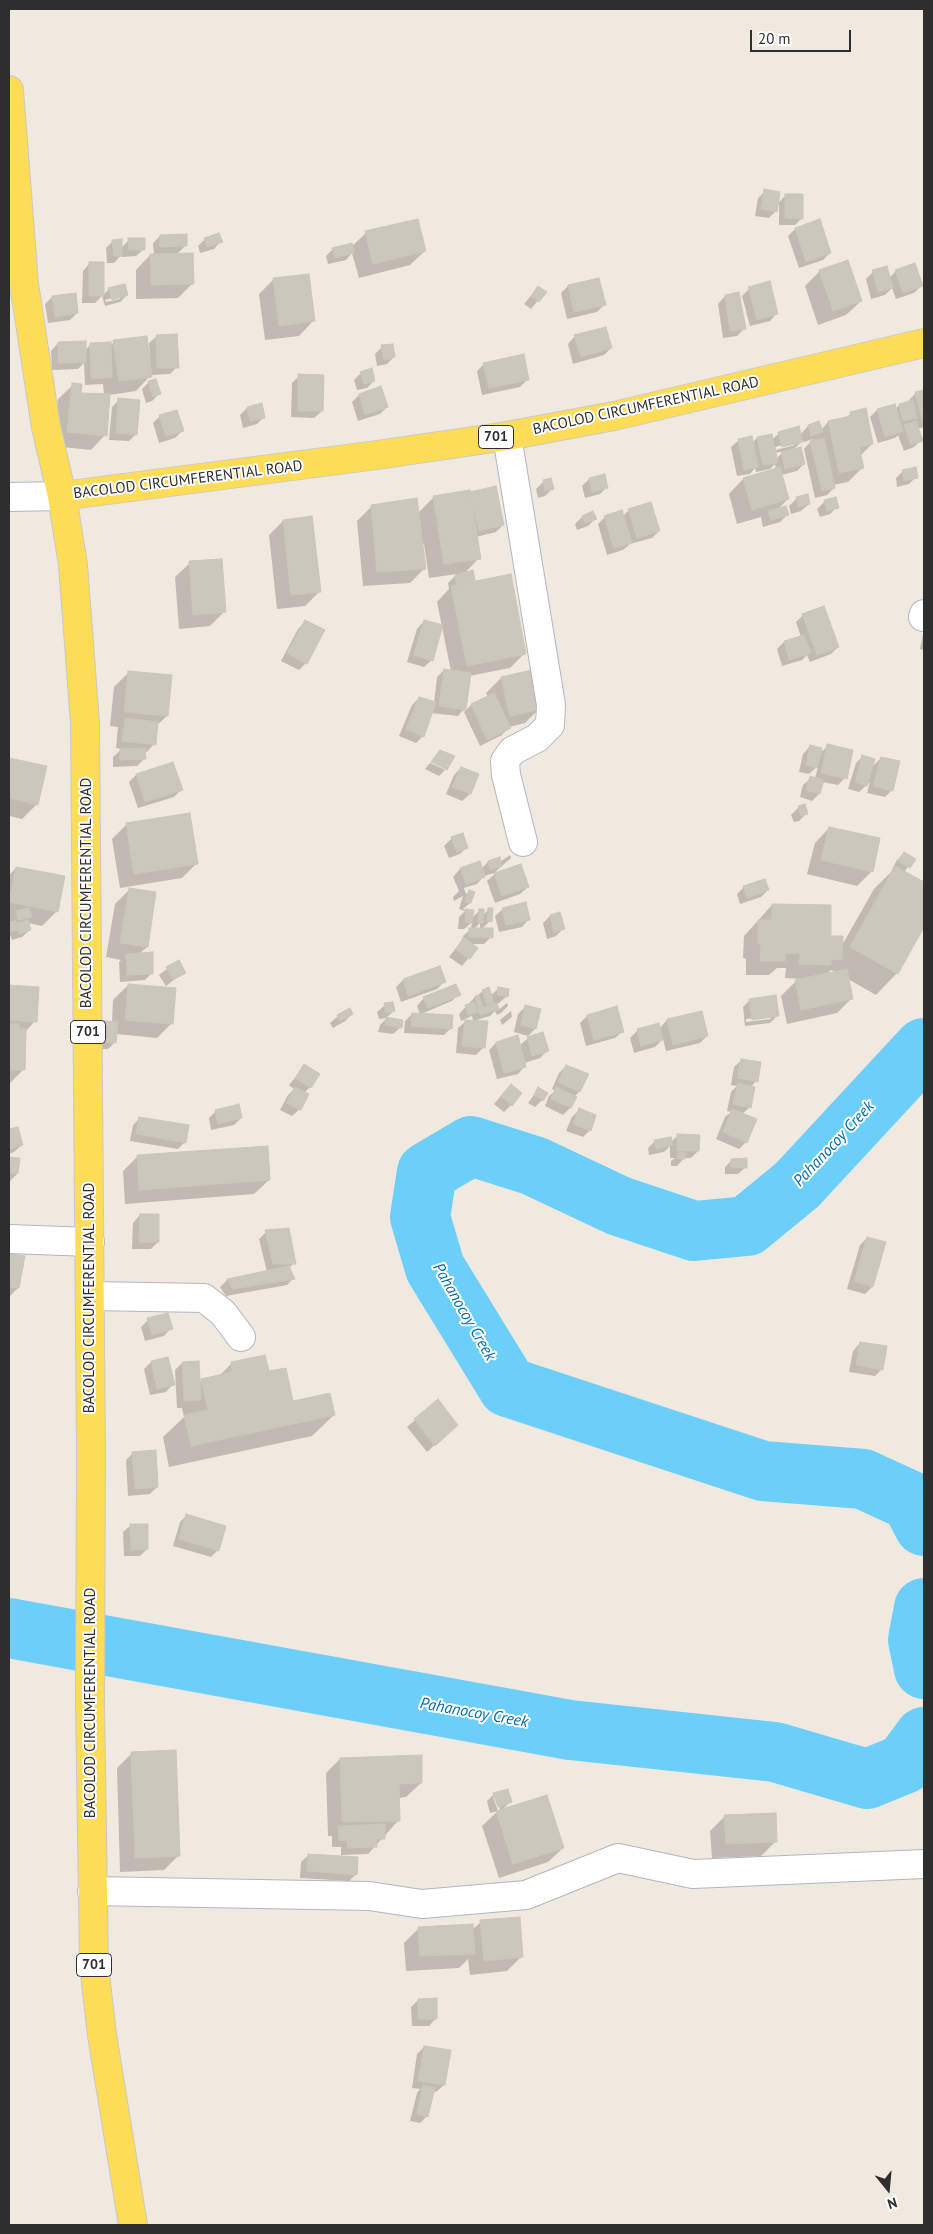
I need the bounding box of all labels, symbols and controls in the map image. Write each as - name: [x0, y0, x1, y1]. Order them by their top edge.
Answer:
- scale bar: [753, 20, 854, 52]
- text: 20 m: [758, 29, 791, 48]
- street label: BACOLOD CIRCUMFERENTIAL ROAD: [531, 373, 761, 439]
- road number: 701: [478, 426, 514, 448]
- street label: BACOLOD CIRCUMFERENTIAL ROAD: [72, 457, 304, 503]
- street label: BACOLOD CIRCUMFERENTIAL ROAD: [78, 778, 96, 1008]
- road number: 701: [70, 1020, 106, 1044]
- water label: Pahanocoy Creek: [790, 1097, 878, 1191]
- street label: BACOLOD CIRCUMFERENTIAL ROAD: [81, 1183, 99, 1413]
- water label: Pahanocoy Creek: [428, 1260, 500, 1364]
- street label: BACOLOD CIRCUMFERENTIAL ROAD: [82, 1588, 100, 1818]
- water label: Pahanocoy Creek: [418, 1694, 530, 1732]
- road number: 701: [76, 1954, 112, 1976]
- north arrow: [863, 2164, 913, 2214]
- text: N: [885, 2193, 899, 2213]

